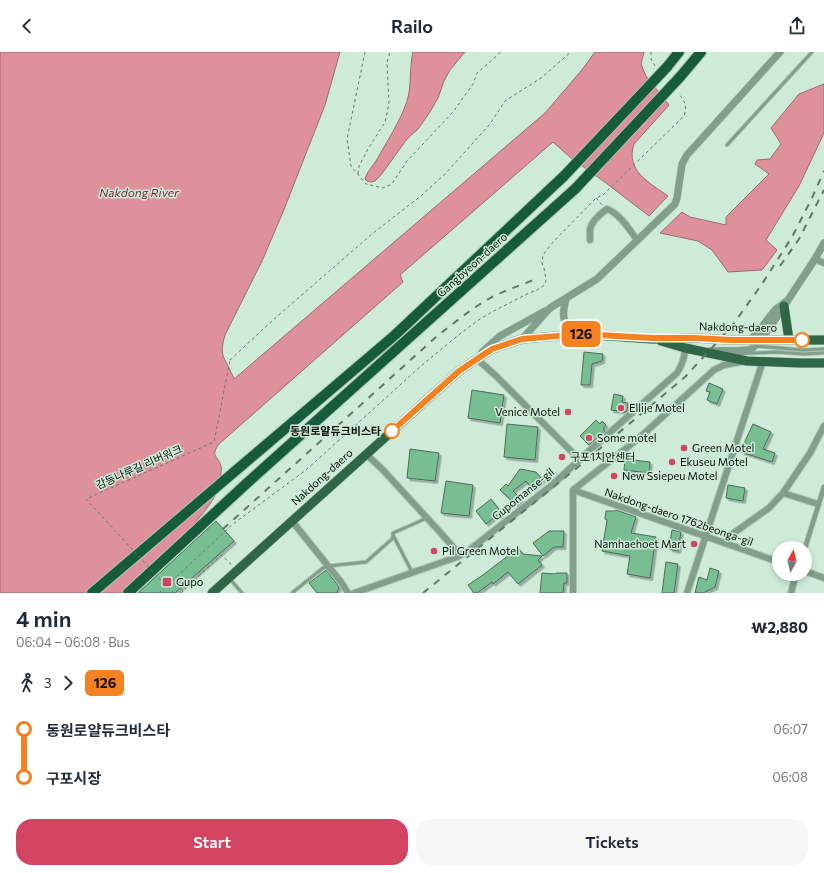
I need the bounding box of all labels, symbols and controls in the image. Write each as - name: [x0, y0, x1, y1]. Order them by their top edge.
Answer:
- icon: back: [16, 15, 38, 37]
- text: Railo: [391, 15, 433, 37]
- icon: share: [786, 15, 808, 37]
- water label: Nakdong River: [99, 185, 180, 199]
- street label: Gangbyeon-daero: [434, 229, 510, 300]
- street label: Nakdong-daero: [699, 319, 778, 334]
- line badge: 126: [558, 321, 604, 347]
- text: 126: [570, 325, 592, 342]
- unlabelled marker: [794, 332, 810, 348]
- place label: Ellije Motel: [629, 401, 685, 414]
- marker: Ellije Motel: [616, 403, 626, 413]
- place label: Venice Motel: [495, 405, 560, 418]
- marker: Venice Motel: [563, 407, 573, 417]
- marker: 동원로얄듀크비스타: [384, 423, 400, 439]
- place label: 동원로얄듀크비스타: [290, 424, 381, 437]
- place label: Some motel: [597, 431, 657, 444]
- marker: Some motel: [584, 433, 594, 443]
- place label: Green Motel: [692, 441, 754, 454]
- street label: 감동나루길 리버워크: [94, 442, 184, 491]
- marker: Green Motel: [679, 443, 689, 453]
- street label: Nakdong-daero: [288, 445, 355, 508]
- place label: 구포1치안센터: [570, 450, 635, 463]
- marker: 구포1치안센터: [557, 452, 567, 462]
- place label: Ekuseu Motel: [680, 455, 748, 468]
- marker: Ekuseu Motel: [667, 457, 677, 467]
- street label: Gupomanse-gil: [489, 465, 556, 523]
- place label: New Ssiepeu Motel: [622, 469, 718, 482]
- marker: New Ssiepeu Motel: [609, 471, 619, 481]
- street label: Nakdong-daero 1762beonga-gil: [603, 485, 755, 548]
- place label: Namhaehoet Mart: [594, 537, 686, 550]
- marker: Namhaehoet Mart: [689, 539, 699, 549]
- north arrow: [772, 541, 812, 581]
- map controls: [772, 541, 812, 581]
- place label: Pil Green Motel: [442, 544, 519, 557]
- marker: Pil Green Motel: [429, 546, 439, 556]
- place label: Gupo: [176, 575, 204, 588]
- marker: Gupo: [161, 576, 173, 588]
- text: 4 min: [16, 605, 71, 632]
- text: ₩2,880: [751, 618, 808, 636]
- text: 06:04 – 06:08 · Bus: [16, 634, 130, 650]
- icon: walk: [16, 672, 38, 694]
- icon: forward: [57, 672, 79, 694]
- text: 126: [93, 674, 116, 691]
- text: 3: [44, 675, 51, 691]
- text: 동원로얄듀크비스타: [46, 721, 170, 739]
- text: 06:07: [773, 721, 808, 737]
- text: 구포시장: [46, 769, 101, 787]
- text: 06:08: [772, 769, 808, 785]
- button: Start: [16, 819, 408, 865]
- button: Tickets: [416, 819, 808, 865]

